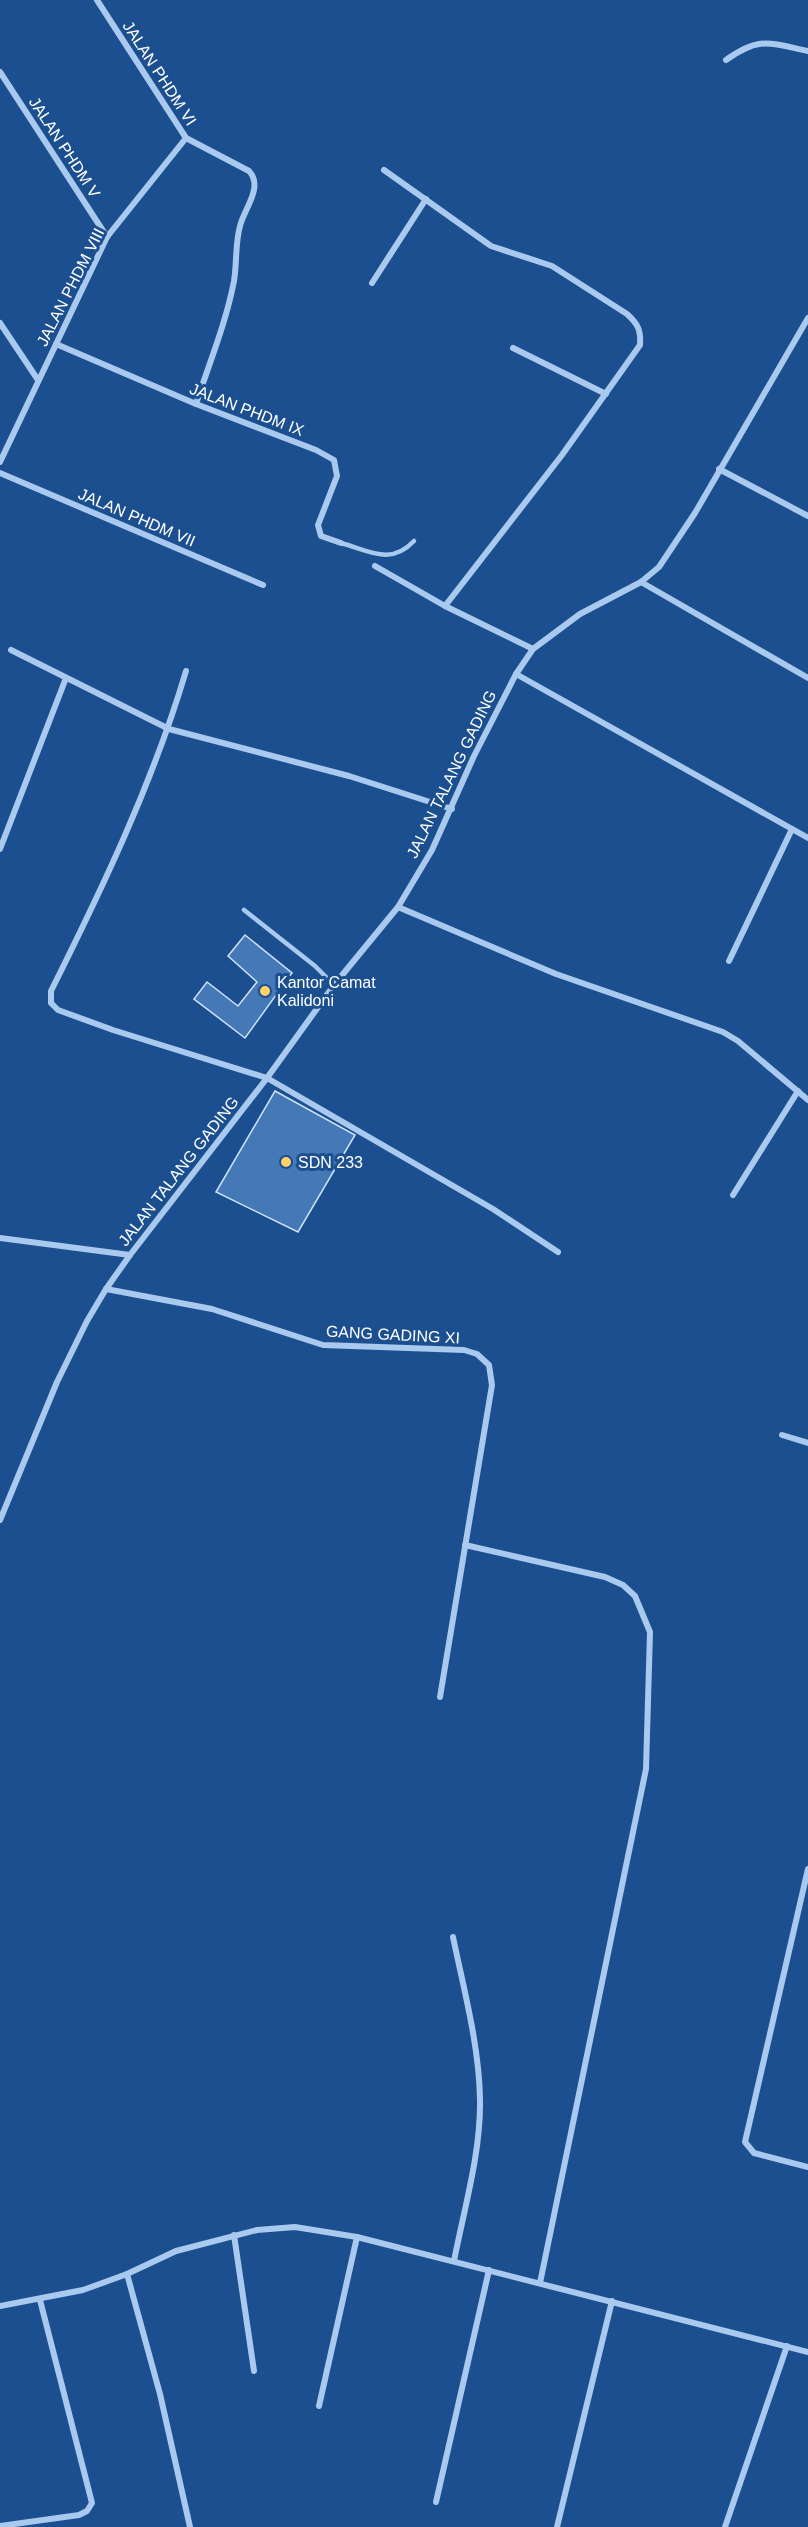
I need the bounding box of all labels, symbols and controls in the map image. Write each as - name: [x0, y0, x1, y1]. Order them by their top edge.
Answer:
- street label: JALAN PHDM VI: [120, 18, 200, 129]
- street label: JALAN PHDM V: [26, 94, 104, 201]
- street label: JALAN PHDM VIII: [33, 226, 107, 349]
- street label: JALAN PHDM IX: [187, 380, 307, 439]
- street label: JALAN PHDM VII: [76, 485, 198, 550]
- street label: JALAN TALANG GADING: [403, 688, 499, 861]
- place label: Kantor Camat Kalidoni: [277, 974, 376, 1009]
- marker: Kantor Camat Kalidoni: [258, 984, 272, 998]
- street label: JALAN TALANG GADING: [115, 1093, 242, 1249]
- place label: SDN 233: [298, 1154, 363, 1171]
- marker: SDN 233: [279, 1155, 293, 1169]
- street label: GANG GADING XI: [325, 1322, 460, 1347]

